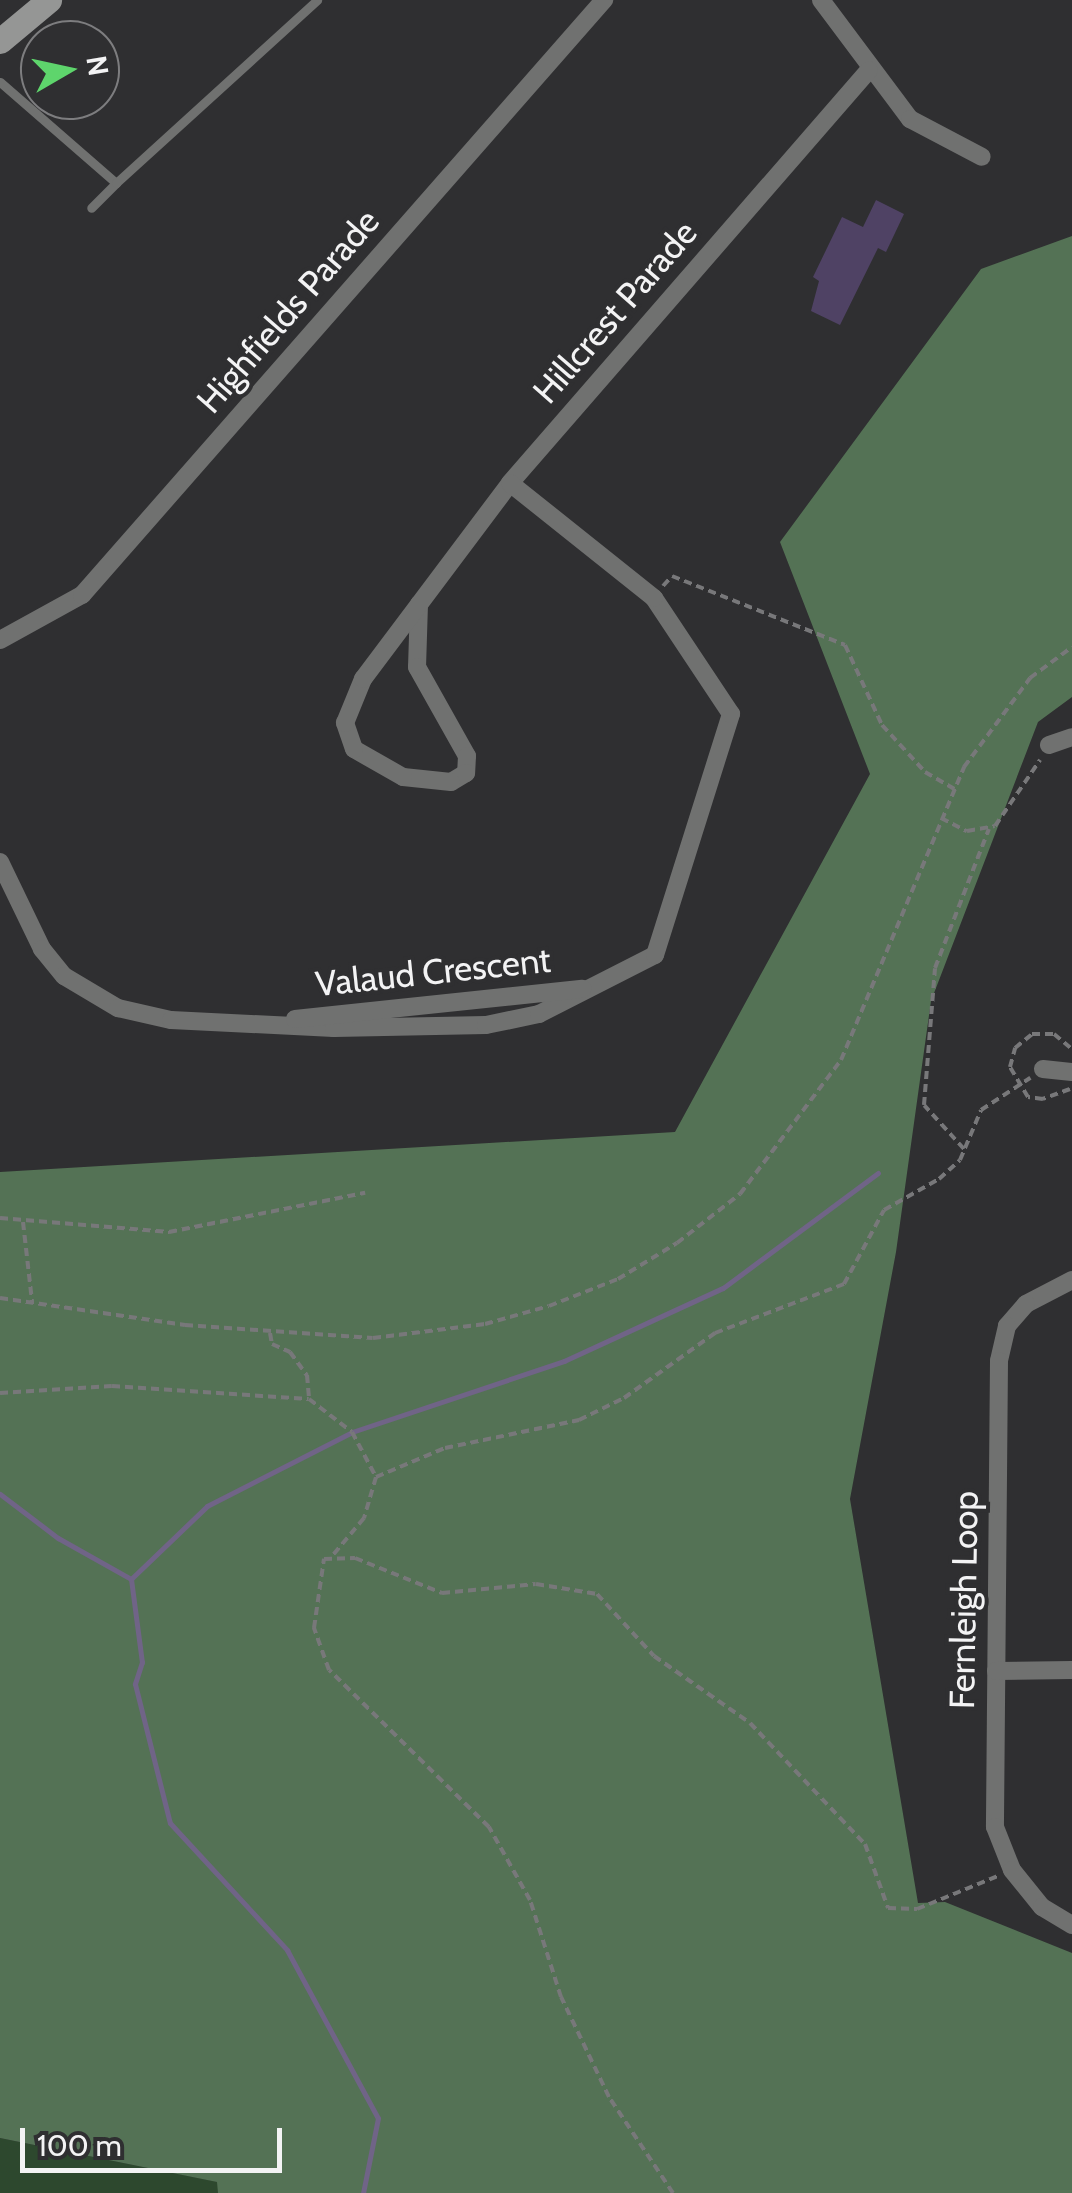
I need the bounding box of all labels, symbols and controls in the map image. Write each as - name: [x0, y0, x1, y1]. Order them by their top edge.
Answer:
- north arrow: [20, 20, 120, 120]
- text: N: [79, 53, 116, 78]
- street label: Highfields Parade: [188, 201, 388, 421]
- street label: Hillcrest Parade: [524, 212, 706, 412]
- street label: Valaud Crescent: [313, 939, 553, 1005]
- street label: Fernleigh Loop: [941, 1491, 987, 1709]
- scale bar: [25, 2108, 288, 2170]
- text: 100 m: [37, 2127, 122, 2164]

